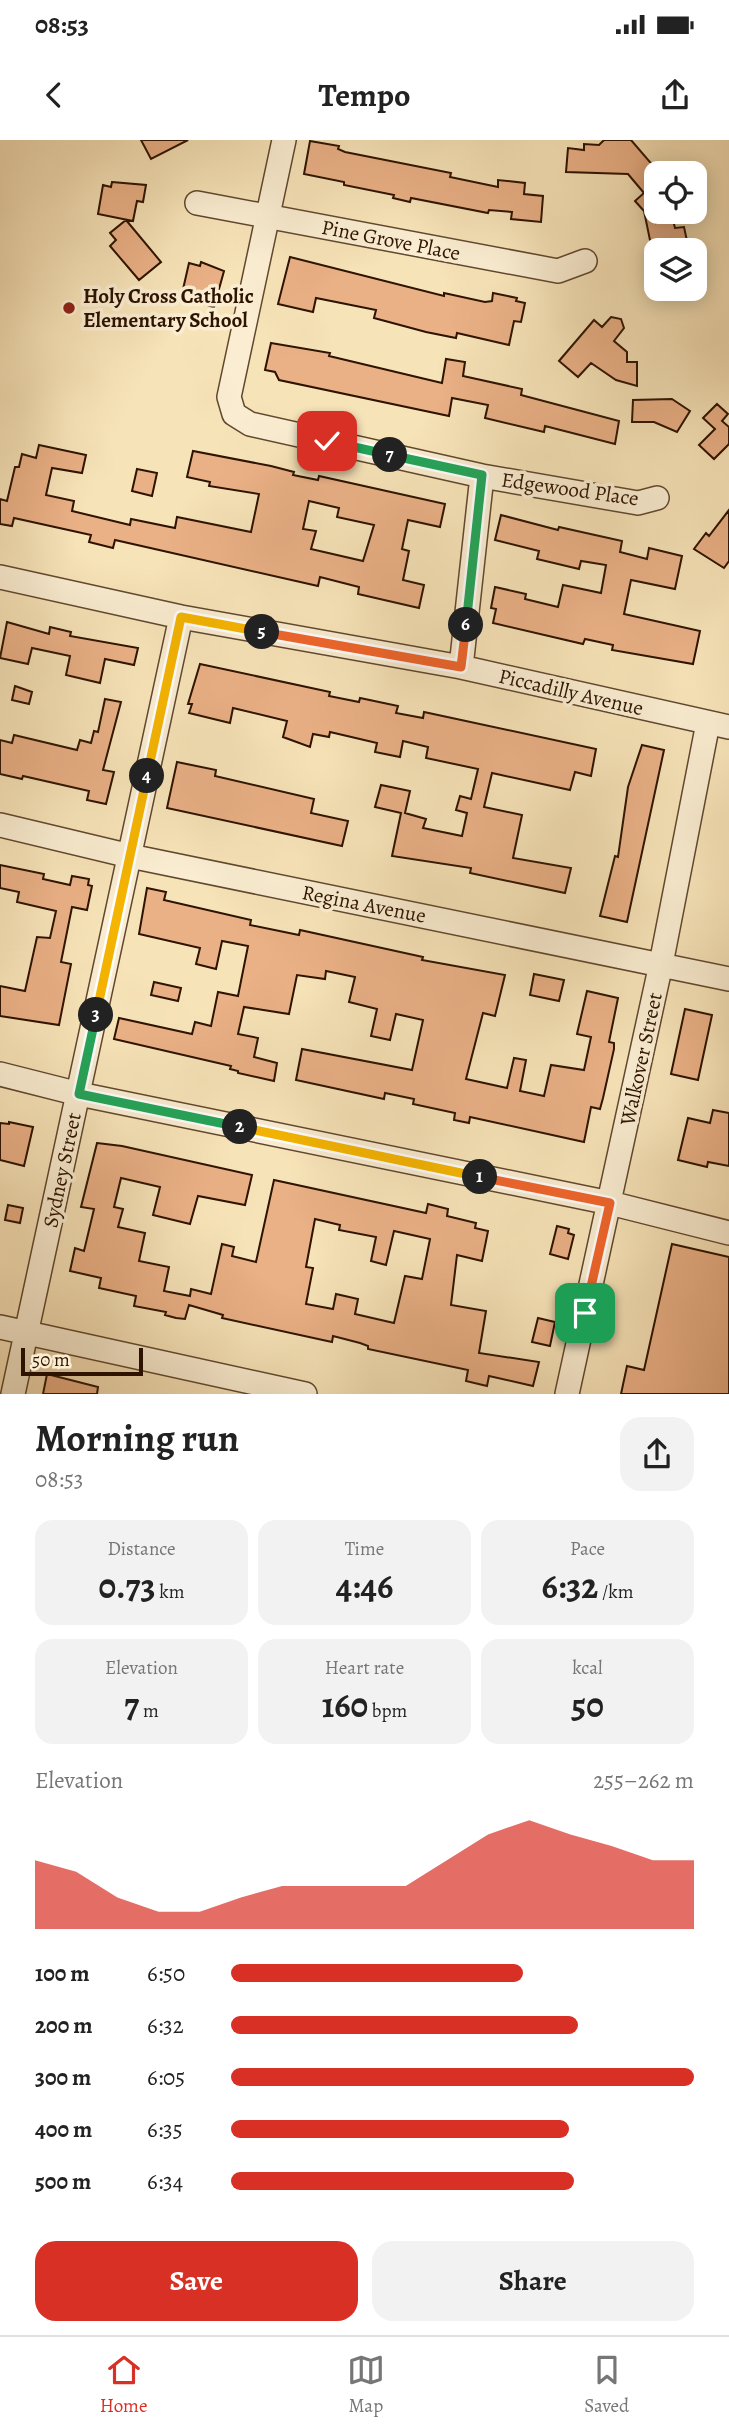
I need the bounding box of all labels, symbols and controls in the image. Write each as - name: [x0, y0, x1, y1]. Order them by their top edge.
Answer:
- text: 08:53: [35, 7, 89, 42]
- text: Tempo: [319, 73, 410, 117]
- icon: back: [35, 76, 73, 114]
- icon: share: [656, 76, 694, 114]
- map controls: [644, 161, 707, 301]
- button: locate: [644, 161, 707, 224]
- street label: Pine Grove Place: [319, 213, 463, 267]
- button: layers: [644, 238, 707, 301]
- place label: Holy Cross Catholic Elementary School: [83, 282, 254, 334]
- marker: Holy Cross Catholic Elementary School: [61, 300, 77, 316]
- pin: [297, 411, 357, 471]
- icon: check: [308, 422, 346, 460]
- pin: 7: [372, 438, 408, 472]
- text: 7: [385, 441, 394, 467]
- street label: Edgewood Place: [500, 466, 640, 512]
- pin: 6: [448, 608, 484, 643]
- text: 6: [461, 611, 470, 637]
- pin: 5: [244, 615, 280, 650]
- text: 5: [257, 618, 266, 644]
- street label: Piccadilly Avenue: [496, 662, 646, 722]
- pin: 4: [130, 758, 164, 794]
- text: 4: [142, 762, 151, 788]
- street label: Regina Avenue: [300, 878, 428, 930]
- street label: Walkover Street: [613, 990, 669, 1129]
- pin: 3: [78, 998, 114, 1032]
- text: 3: [91, 1001, 100, 1027]
- street label: Sydney Street: [36, 1110, 88, 1230]
- pin: 2: [222, 1110, 258, 1144]
- text: 2: [235, 1113, 244, 1139]
- pin: 1: [462, 1160, 498, 1194]
- text: 1: [476, 1163, 483, 1189]
- pin: [555, 1283, 615, 1343]
- icon: arrive: [566, 1294, 604, 1332]
- scale bar: [21, 1344, 144, 1376]
- text: 50 m: [32, 1347, 70, 1373]
- text: Morning run: [35, 1412, 239, 1464]
- button: share: [620, 1417, 694, 1491]
- text: 08:53: [35, 1464, 83, 1495]
- text: Distance: [107, 1536, 176, 1562]
- text: Time: [345, 1536, 384, 1562]
- text: Pace: [570, 1536, 605, 1562]
- text: 0.73: [98, 1562, 156, 1610]
- text: 4:46: [336, 1562, 393, 1610]
- text: 6:32: [542, 1562, 598, 1610]
- text: km: [156, 1579, 185, 1605]
- text: /km: [598, 1579, 633, 1605]
- text: Elevation: [105, 1655, 178, 1681]
- text: Heart rate: [325, 1655, 404, 1681]
- text: kcal: [572, 1655, 603, 1681]
- text: 7: [124, 1681, 139, 1729]
- text: 160: [322, 1681, 368, 1729]
- text: 50: [571, 1681, 604, 1729]
- text: m: [139, 1698, 159, 1724]
- text: bpm: [368, 1698, 407, 1724]
- text: Elevation: [35, 1765, 123, 1796]
- text: 255–262 m: [593, 1765, 694, 1796]
- text: 100 m: [35, 1958, 90, 1989]
- text: 6:50: [147, 1958, 185, 1989]
- text: 200 m: [35, 2010, 93, 2041]
- text: 6:32: [147, 2010, 184, 2041]
- text: 300 m: [35, 2062, 91, 2093]
- text: 6:05: [147, 2062, 185, 2093]
- text: 400 m: [35, 2114, 92, 2145]
- text: 6:35: [147, 2114, 183, 2145]
- text: 500 m: [35, 2166, 91, 2197]
- text: 6:34: [147, 2166, 183, 2197]
- button: Save: [35, 2241, 358, 2321]
- button: Share: [372, 2241, 694, 2321]
- tab: Home: [100, 2351, 147, 2419]
- tab: Map: [347, 2351, 385, 2419]
- tab: Saved: [584, 2351, 629, 2419]

